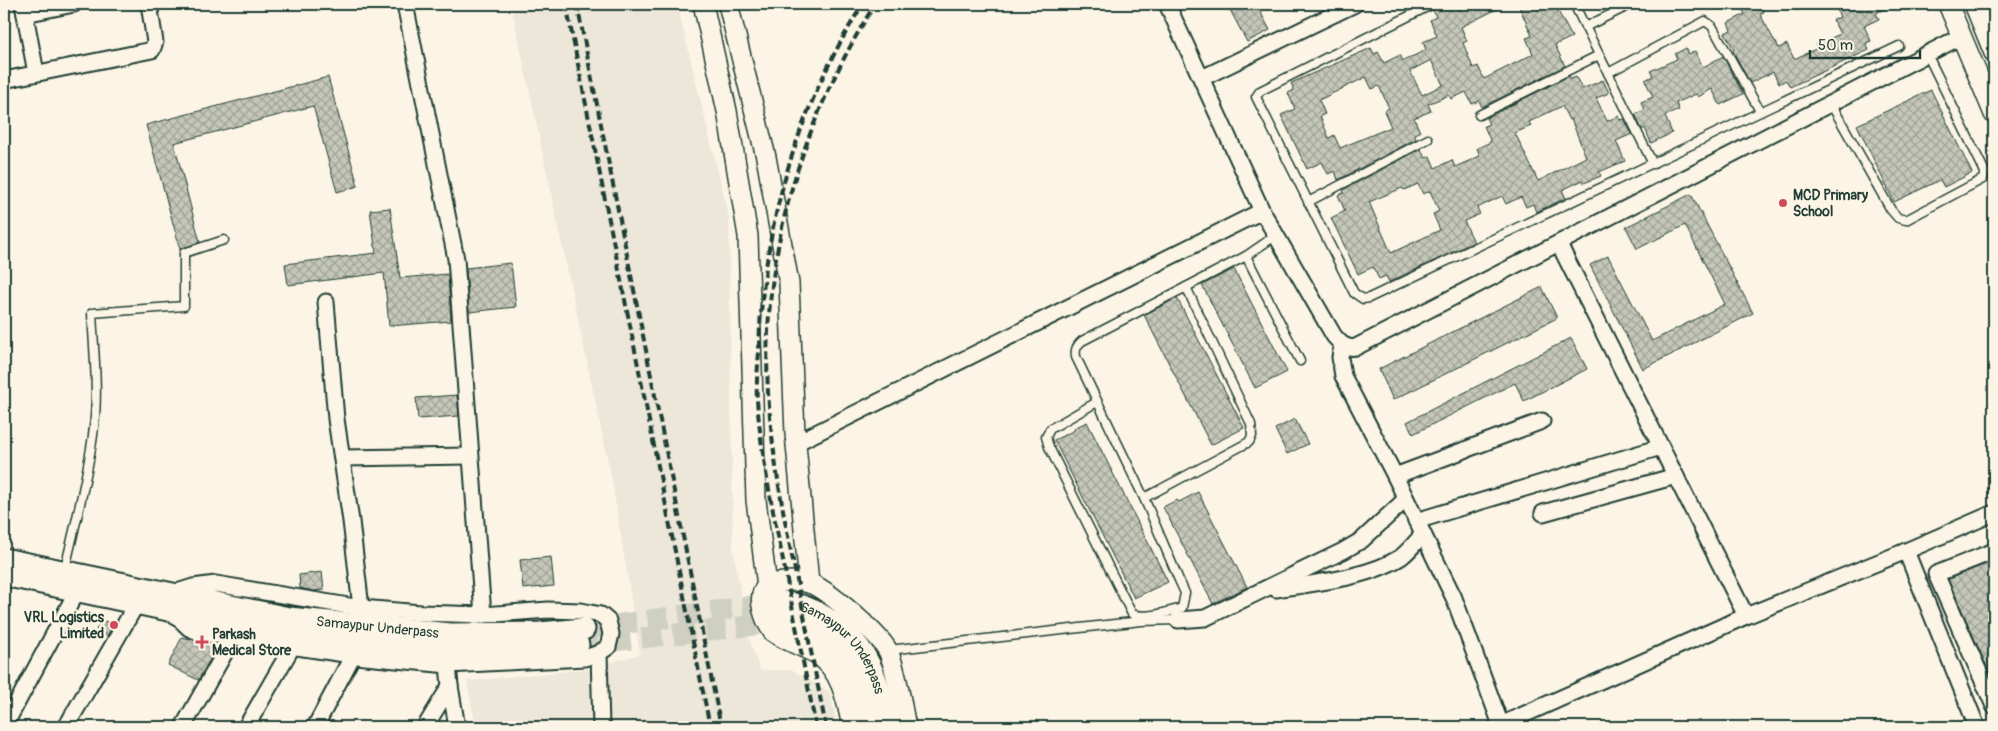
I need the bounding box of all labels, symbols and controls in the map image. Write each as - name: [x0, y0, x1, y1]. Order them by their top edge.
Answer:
- scale bar: [1810, 28, 1920, 60]
- text: 50 m: [1818, 36, 1853, 55]
- place label: MCD Primary School: [1793, 187, 1868, 220]
- marker: MCD Primary School: [1777, 197, 1789, 209]
- street label: Samaypur Underpass: [798, 598, 888, 697]
- place label: VRL Logistics Limited: [24, 609, 105, 642]
- street label: Samaypur Underpass: [315, 613, 440, 642]
- marker: VRL Logistics Limited: [108, 619, 120, 631]
- place label: Parkash Medical Store: [212, 626, 292, 659]
- marker: Parkash Medical Store: [196, 636, 208, 648]

